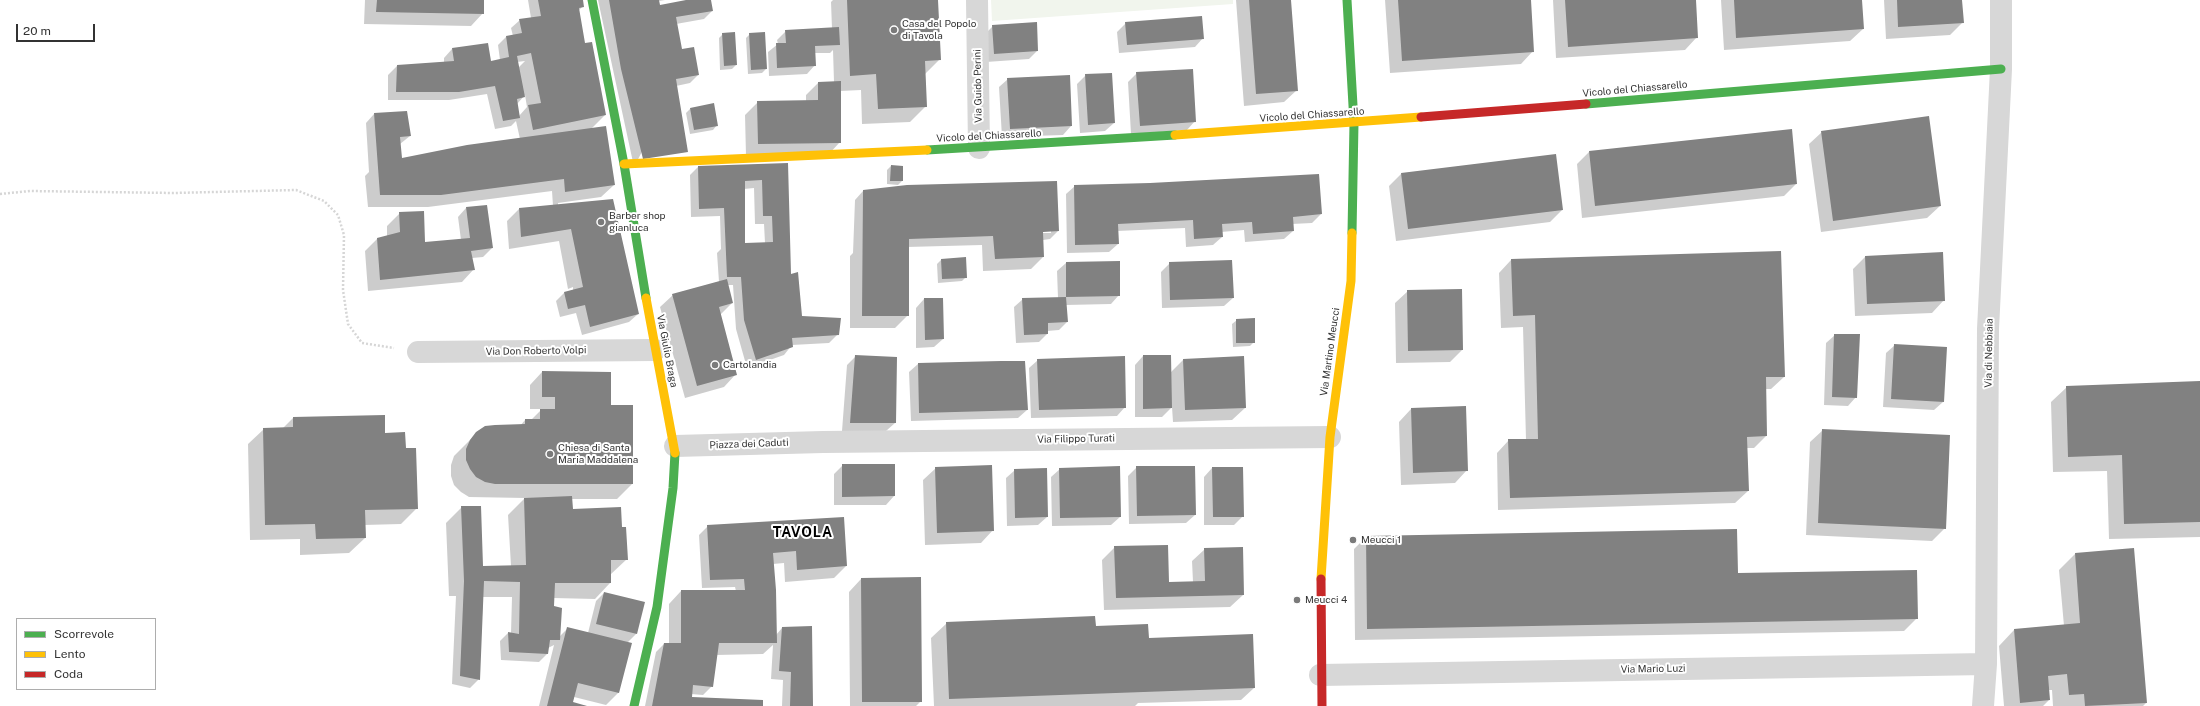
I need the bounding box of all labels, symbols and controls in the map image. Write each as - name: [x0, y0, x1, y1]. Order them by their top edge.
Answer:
- scale bar: [18, 16, 97, 42]
- place label: Casa del Popolo di Tavola: [902, 18, 976, 42]
- text: 20 m: [23, 24, 51, 38]
- marker: Casa del Popolo di Tavola: [889, 25, 899, 35]
- street label: Via Guido Perini: [971, 49, 985, 123]
- street label: Vicolo del Chiassarello: [1582, 78, 1688, 100]
- street label: Vicolo del Chiassarello: [1259, 105, 1365, 125]
- street label: Vicolo del Chiassarello: [936, 127, 1042, 145]
- place label: Barber shop gianluca: [609, 210, 666, 234]
- marker: Barber shop gianluca: [596, 217, 606, 227]
- street label: Via Martino Meucci: [1318, 307, 1342, 397]
- street label: Via Giulio Braga: [654, 314, 680, 388]
- street label: Via di Nebbiaia: [1982, 318, 1996, 388]
- street label: Via Don Roberto Volpi: [486, 344, 586, 358]
- place label: Cartolandia: [723, 359, 777, 371]
- marker: Cartolandia: [710, 360, 720, 370]
- street label: Via Filippo Turati: [1037, 432, 1115, 446]
- street label: Piazza dei Caduti: [709, 437, 789, 451]
- place label: Chiesa di Santa Maria Maddalena: [558, 442, 638, 466]
- marker: Chiesa di Santa Maria Maddalena: [545, 449, 555, 459]
- district label: TAVOLA: [773, 525, 833, 541]
- place label: Meucci 1: [1361, 534, 1401, 546]
- marker: Meucci 1: [1348, 535, 1358, 545]
- place label: Meucci 4: [1305, 594, 1347, 606]
- marker: Meucci 4: [1292, 595, 1302, 605]
- legend: [16, 618, 156, 690]
- text: Scorrevole: [54, 627, 114, 641]
- text: Lento: [54, 647, 85, 661]
- street label: Via Mario Luzi: [1620, 662, 1686, 676]
- text: Coda: [54, 667, 83, 681]

